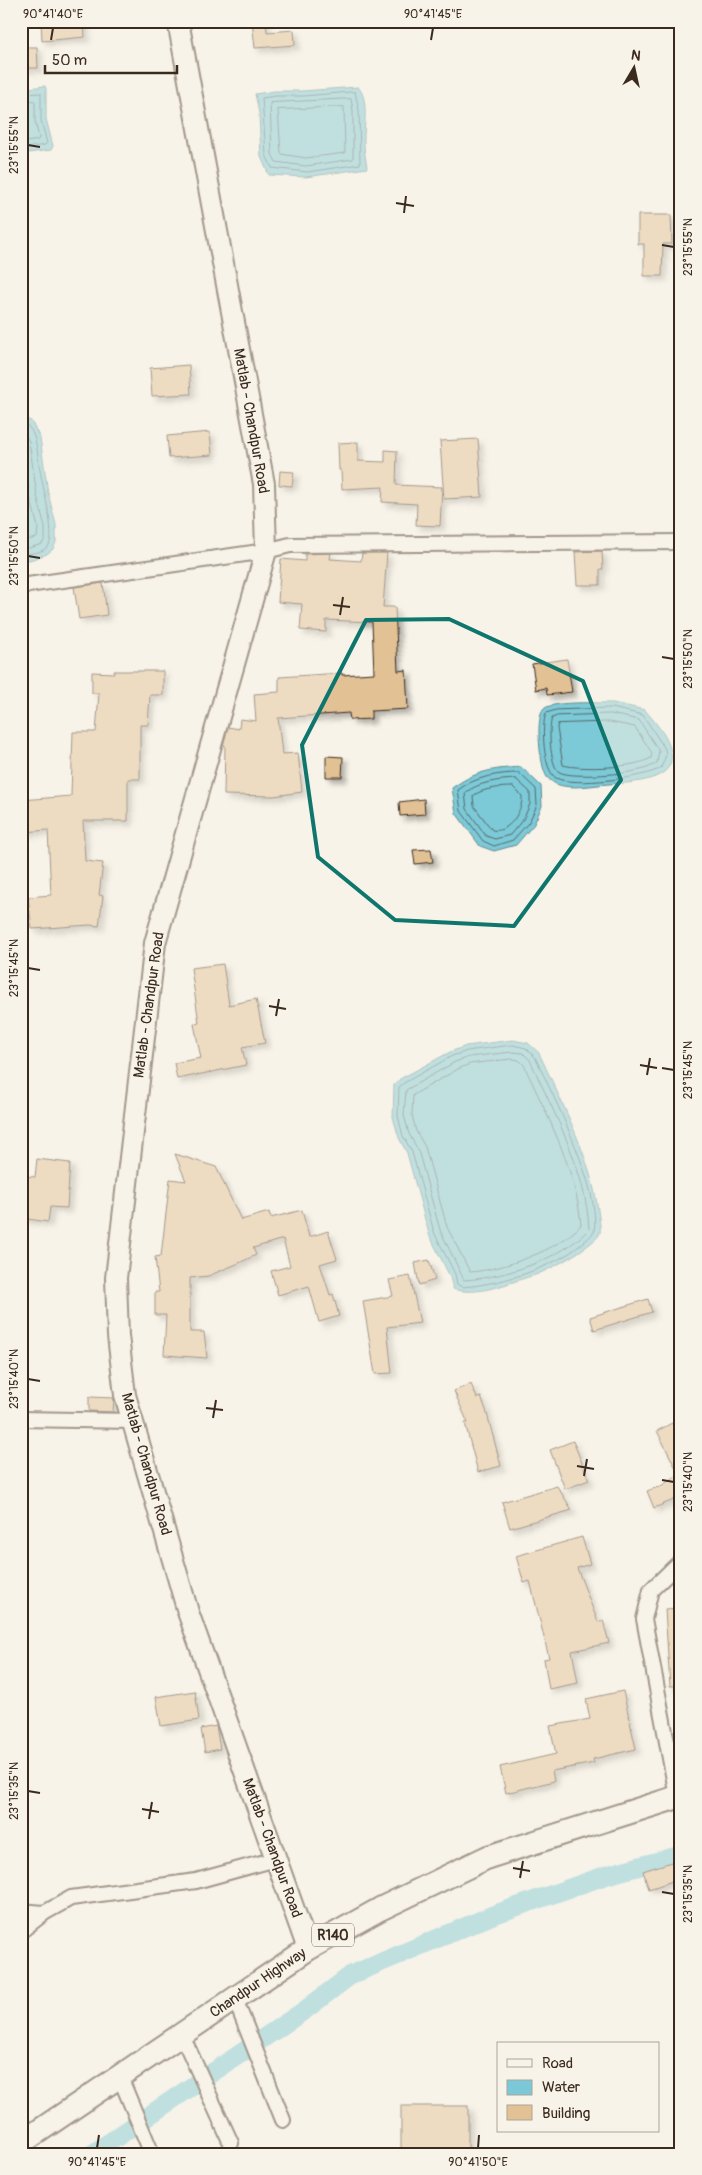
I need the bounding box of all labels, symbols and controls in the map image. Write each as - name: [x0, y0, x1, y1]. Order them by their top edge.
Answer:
- text: 90°41'40"E: [23, 7, 83, 22]
- text: 90°41'45"E: [404, 7, 462, 22]
- scale bar: [45, 42, 178, 74]
- north arrow: [610, 42, 660, 92]
- text: N: [630, 47, 642, 65]
- text: 50 m: [52, 51, 87, 70]
- text: 23°15'55"N: [7, 116, 22, 174]
- text: 23°15'55"N: [681, 218, 696, 276]
- street label: Matlab - Chandpur Road: [229, 347, 273, 495]
- text: 23°15'50"N: [7, 526, 22, 586]
- text: 23°15'50"N: [681, 629, 696, 689]
- street label: Matlab - Chandpur Road: [129, 931, 169, 1079]
- text: 23°15'45"N: [7, 939, 22, 997]
- text: 23°15'45"N: [681, 1041, 696, 1099]
- text: 23°15'40"N: [7, 1349, 22, 1409]
- street label: Matlab - Chandpur Road: [117, 1391, 175, 1537]
- text: 23°15'40"N: [681, 1452, 696, 1512]
- text: 23°15'35"N: [7, 1762, 22, 1820]
- street label: Matlab - Chandpur Road: [238, 1776, 306, 1920]
- text: 23°15'35"N: [681, 1865, 696, 1923]
- road number: R140: [312, 1924, 354, 1946]
- street label: Chandpur Highway: [206, 1943, 310, 2022]
- legend: [497, 2042, 660, 2132]
- text: Road: [542, 2054, 573, 2073]
- text: Water: [542, 2078, 581, 2097]
- text: Building: [542, 2104, 590, 2123]
- text: 90°41'45"E: [68, 2155, 126, 2170]
- text: 90°41'50"E: [448, 2155, 508, 2170]

